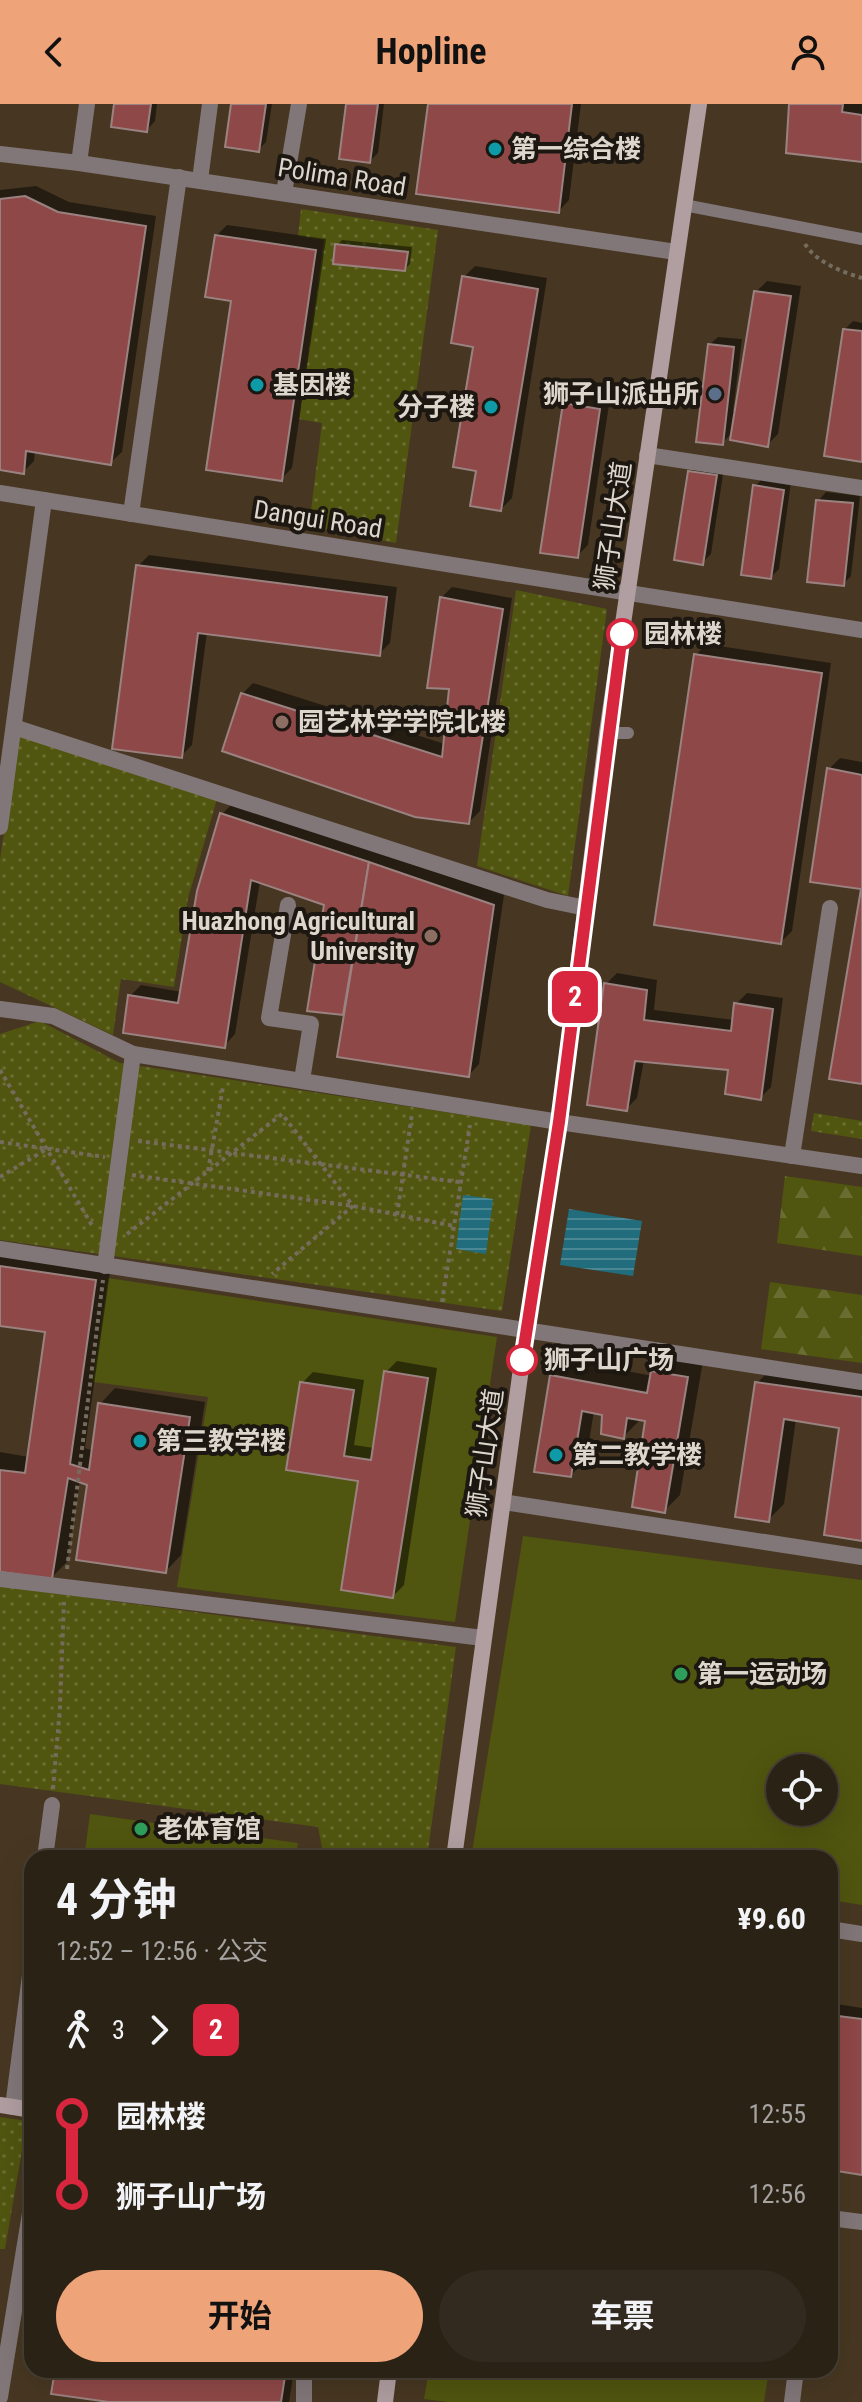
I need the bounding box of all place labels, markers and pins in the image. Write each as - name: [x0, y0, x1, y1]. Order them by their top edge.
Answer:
- place label: 第一综合楼: [511, 134, 641, 164]
- marker: 第一综合楼: [486, 140, 504, 158]
- place label: 基因楼: [273, 370, 351, 400]
- marker: 基因楼: [248, 376, 266, 394]
- place label: 狮子山派出所: [543, 379, 699, 409]
- marker: 狮子山派出所: [706, 385, 724, 403]
- place label: 分子楼: [397, 392, 475, 422]
- marker: 分子楼: [482, 398, 500, 416]
- marker: 园林楼: [607, 619, 637, 649]
- place label: 园林楼: [644, 619, 722, 649]
- place label: 园艺林学学院北楼: [298, 707, 506, 737]
- marker: 园艺林学学院北楼: [273, 713, 291, 731]
- place label: Huazhong Agricultural University: [182, 906, 415, 966]
- marker: Huazhong Agricultural University: [422, 927, 440, 945]
- marker: 狮子山广场: [507, 1345, 537, 1375]
- place label: 狮子山广场: [544, 1345, 674, 1375]
- place label: 第三教学楼: [156, 1426, 286, 1456]
- marker: 第三教学楼: [131, 1432, 149, 1450]
- place label: 第二教学楼: [572, 1440, 702, 1470]
- marker: 第二教学楼: [547, 1446, 565, 1464]
- place label: 第一运动场: [697, 1659, 827, 1689]
- marker: 第一运动场: [672, 1665, 690, 1683]
- place label: 老体育馆: [157, 1814, 261, 1844]
- marker: 老体育馆: [132, 1820, 150, 1838]

